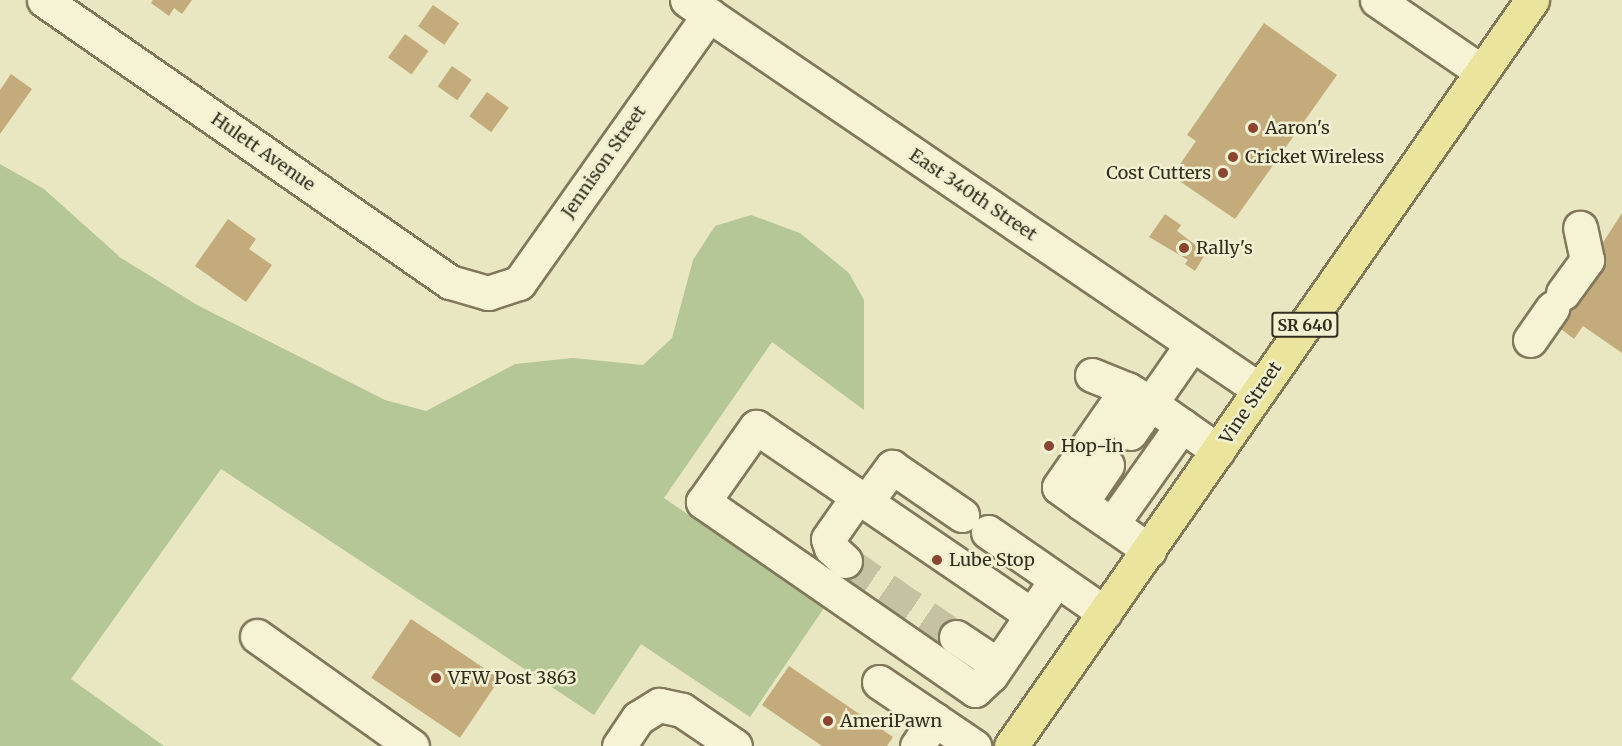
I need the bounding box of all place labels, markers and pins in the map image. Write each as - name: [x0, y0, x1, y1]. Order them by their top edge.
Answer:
- place label: Aaron's: [1265, 117, 1330, 139]
- marker: Aaron's: [1246, 121, 1260, 135]
- place label: Cricket Wireless: [1245, 146, 1384, 168]
- marker: Cricket Wireless: [1226, 150, 1240, 164]
- place label: Cost Cutters: [1106, 162, 1211, 184]
- marker: Cost Cutters: [1216, 166, 1230, 180]
- place label: Rally's: [1196, 237, 1253, 259]
- marker: Rally's: [1177, 241, 1191, 255]
- place label: Hop-In: [1061, 435, 1123, 457]
- marker: Hop-In: [1042, 439, 1056, 453]
- place label: Lube Stop: [949, 549, 1035, 571]
- marker: Lube Stop: [930, 553, 944, 567]
- place label: VFW Post 3863: [448, 667, 577, 689]
- marker: VFW Post 3863: [429, 671, 443, 685]
- place label: AmeriPawn: [840, 710, 942, 732]
- marker: AmeriPawn: [821, 714, 835, 728]

